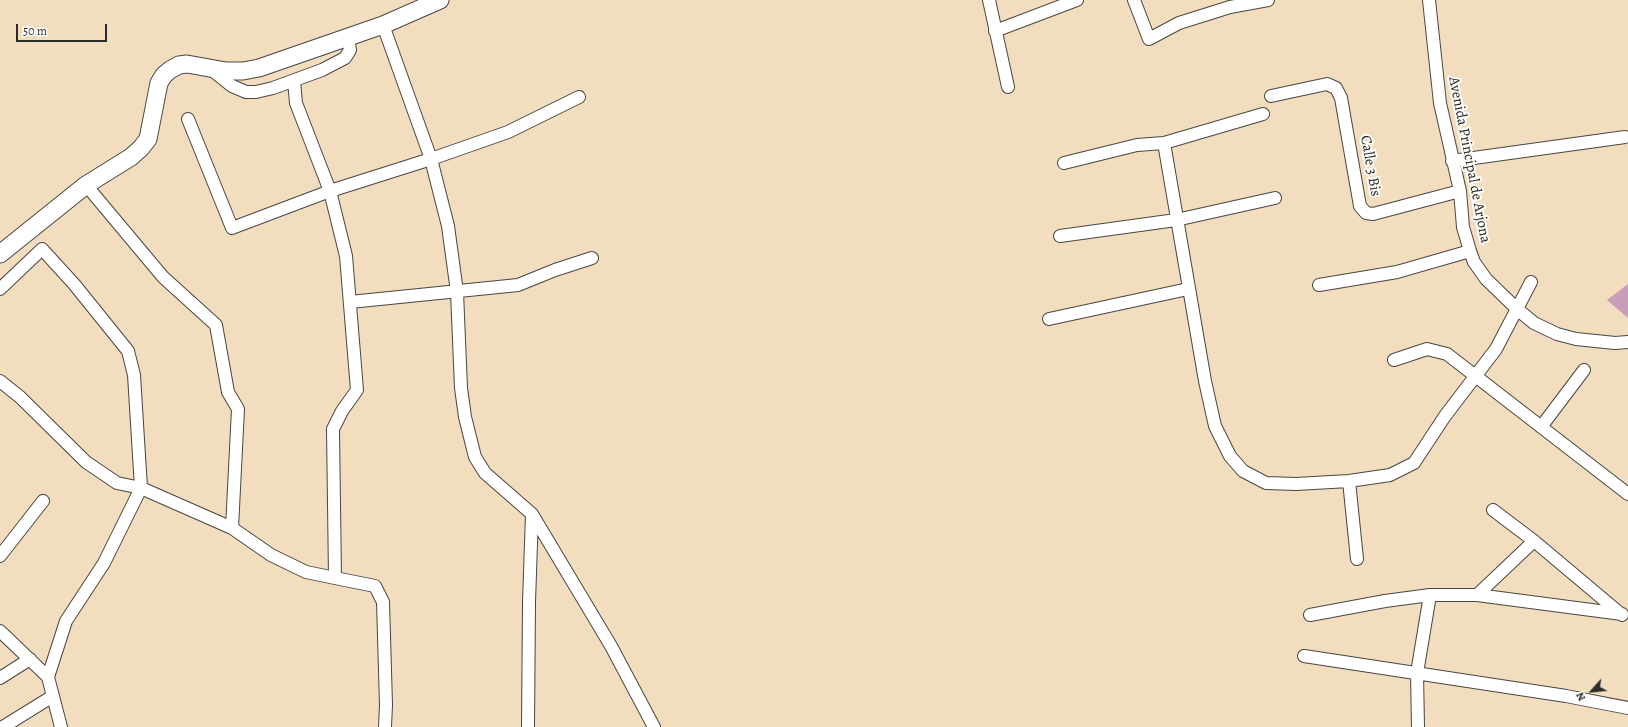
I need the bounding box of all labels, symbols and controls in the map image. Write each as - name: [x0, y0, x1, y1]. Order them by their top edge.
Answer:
- scale bar: [18, 16, 109, 42]
- text: 50 m: [23, 23, 47, 39]
- street label: Avenida Principal de Arjona: [1444, 75, 1494, 245]
- street label: Calle 3 Bis: [1356, 134, 1384, 198]
- north arrow: [1572, 671, 1612, 711]
- text: N: [1572, 690, 1589, 704]

